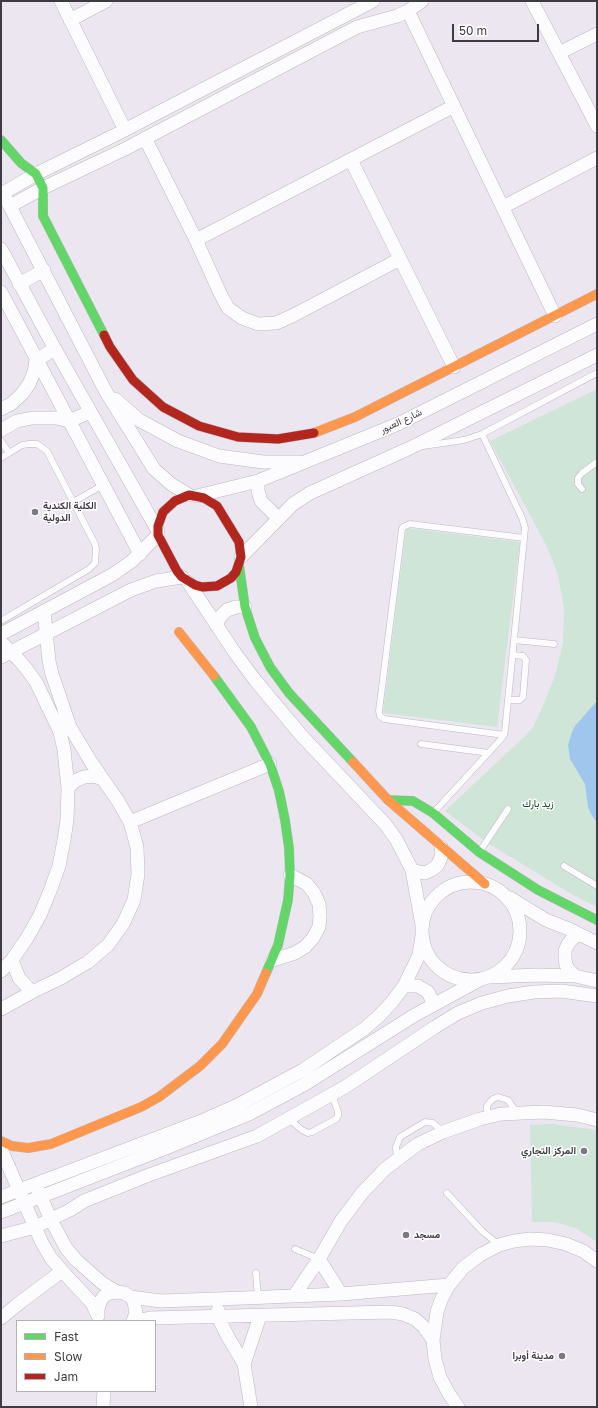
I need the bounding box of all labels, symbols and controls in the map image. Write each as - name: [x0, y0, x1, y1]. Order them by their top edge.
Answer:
- scale bar: [454, 16, 541, 42]
- text: 50 m: [459, 23, 487, 38]
- street label: شارع العبور: [378, 406, 424, 436]
- place label: الكلية الكندية الدولية: [43, 500, 96, 524]
- marker: الكلية الكندية الدولية: [30, 507, 40, 517]
- park label: زيد بارك: [522, 798, 554, 810]
- place label: المركز التجاري: [521, 1145, 576, 1157]
- marker: المركز التجاري: [579, 1146, 589, 1156]
- place label: مسجد: [414, 1229, 440, 1241]
- marker: مسجد: [401, 1230, 411, 1240]
- legend: [16, 1320, 156, 1392]
- text: Fast: [54, 1329, 79, 1344]
- text: Slow: [54, 1349, 82, 1364]
- place label: مدينة أوبرا: [513, 1350, 554, 1362]
- marker: مدينة أوبرا: [557, 1351, 567, 1361]
- text: Jam: [54, 1369, 78, 1384]

